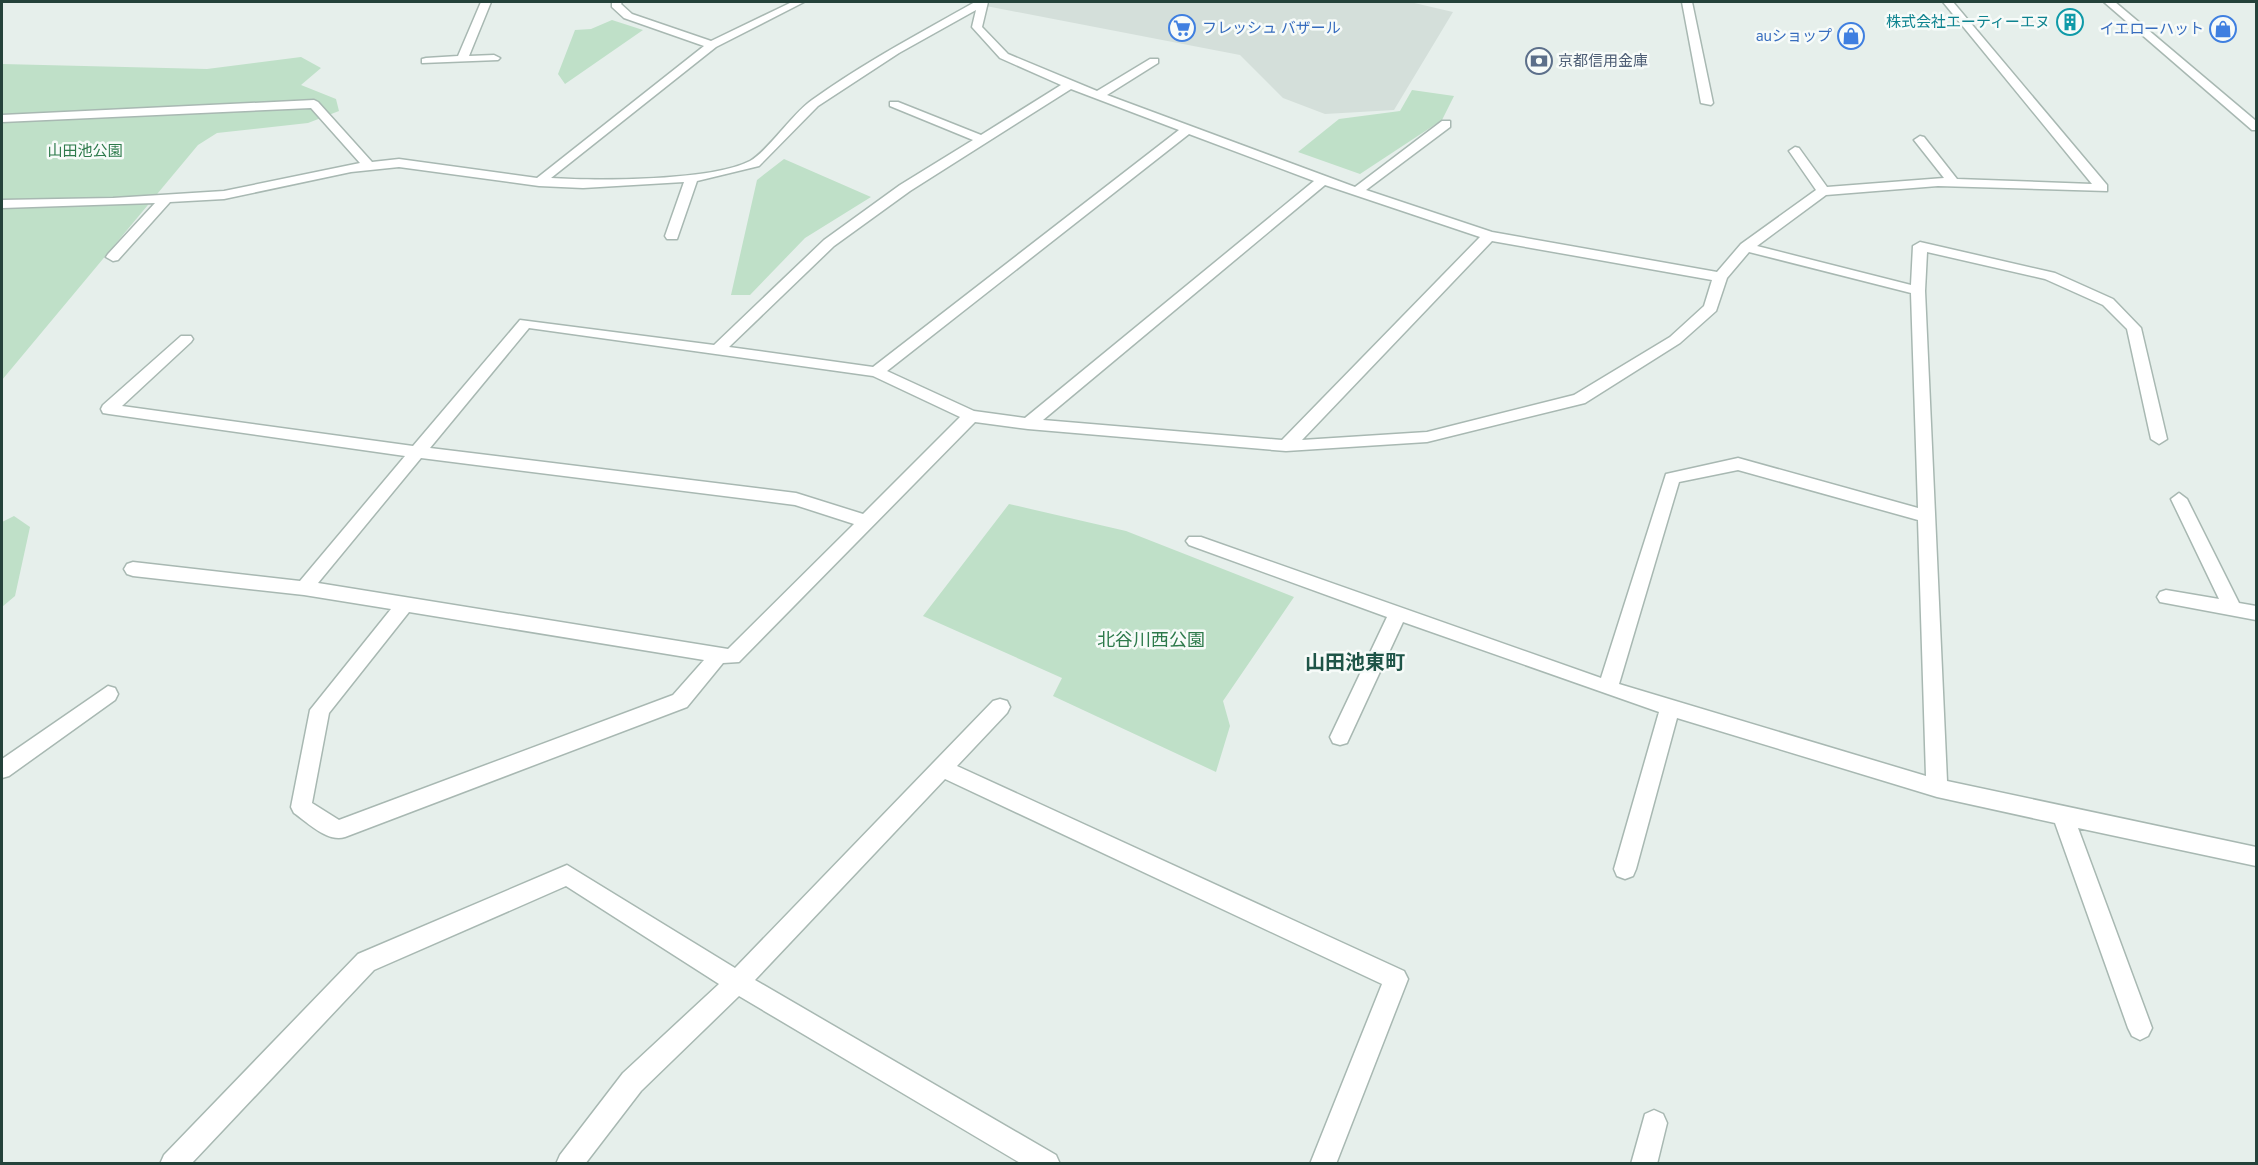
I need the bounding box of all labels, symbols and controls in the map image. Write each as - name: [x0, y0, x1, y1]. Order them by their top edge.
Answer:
- building icon: 株式会社エーティーエヌ: [2055, 7, 2085, 37]
- place label: 株式会社エーティーエヌ: [1886, 12, 2050, 32]
- supermarket icon: フレッシュ バザール: [1167, 13, 1197, 43]
- shop icon: イエローハット: [2208, 14, 2238, 44]
- place label: フレッシュ バザール: [1202, 18, 1341, 38]
- place label: イエローハット: [2099, 19, 2204, 39]
- shop icon: auショップ: [1836, 21, 1866, 51]
- place label: auショップ: [1756, 26, 1832, 46]
- bank icon: 京都信用金庫: [1524, 46, 1554, 76]
- place label: 京都信用金庫: [1558, 51, 1648, 71]
- park label: 山田池公園: [47, 141, 123, 161]
- park label: 北谷川西公園: [1097, 628, 1205, 652]
- district label: 山田池東町: [1305, 649, 1405, 676]

